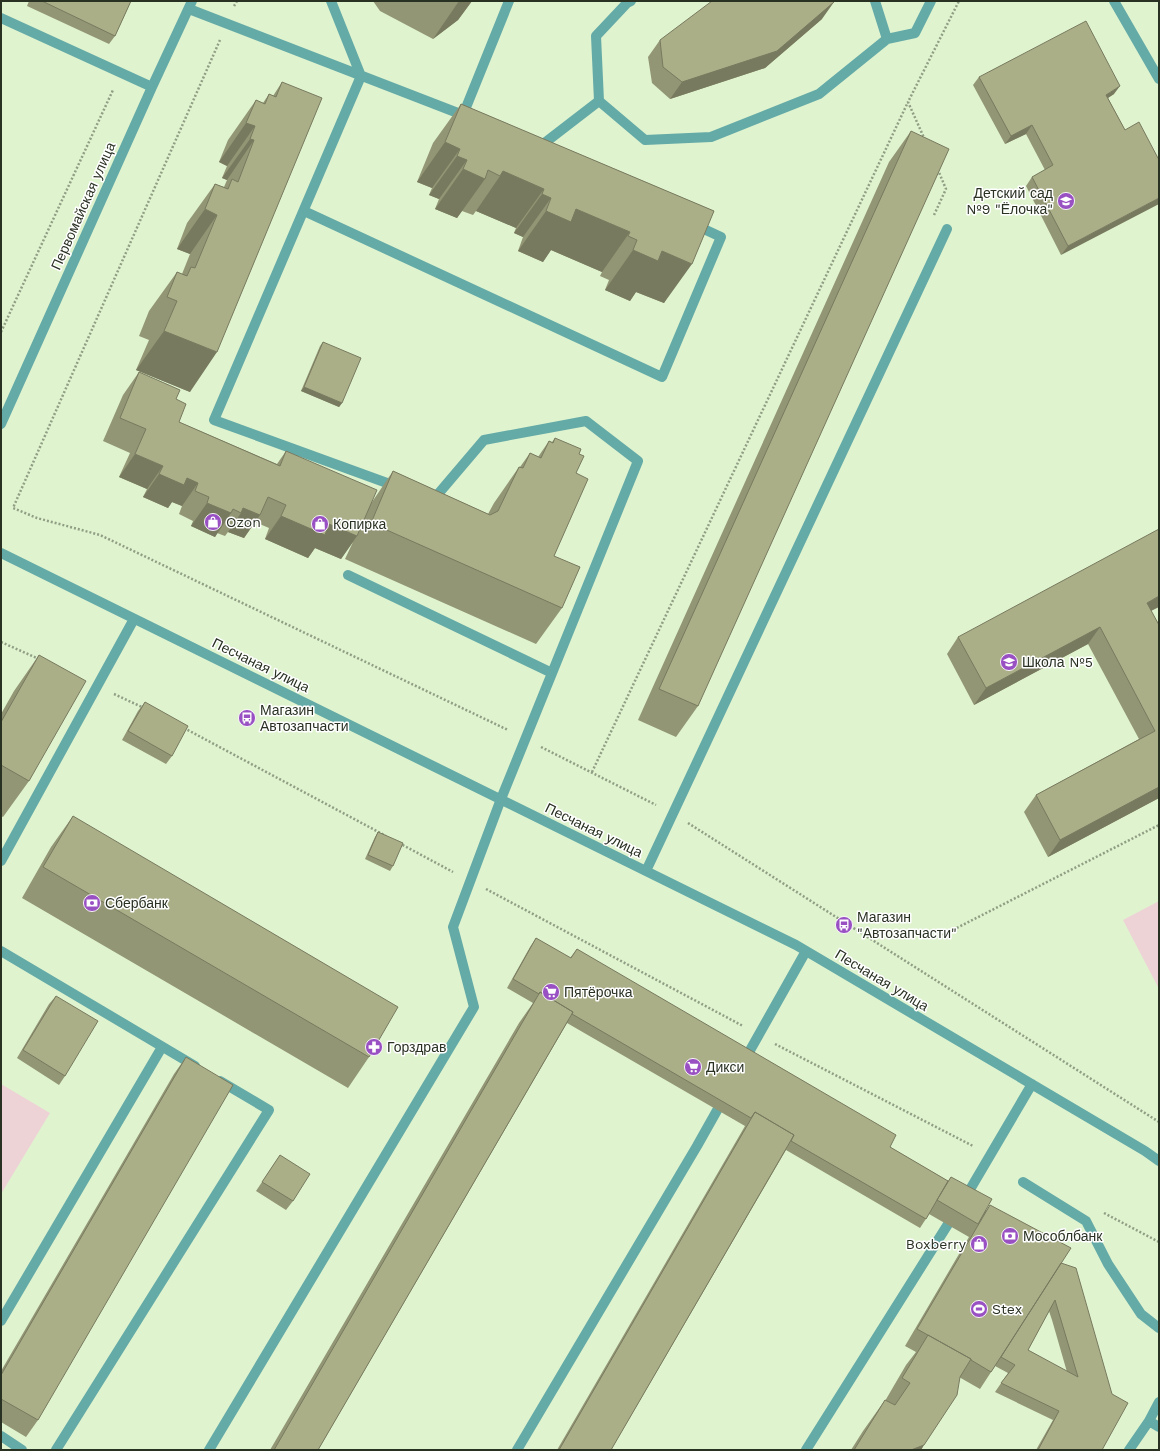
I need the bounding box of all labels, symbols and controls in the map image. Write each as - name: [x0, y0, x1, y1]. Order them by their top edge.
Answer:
- street label: Первомайская улица: [48, 140, 118, 272]
- place label: Детский сад №9 "Ёлочка": [966, 185, 1053, 217]
- school or university icon: Детский сад №9 "Ёлочка": [1056, 191, 1076, 211]
- shop icon: Ozon: [203, 512, 223, 532]
- place label: Ozon: [226, 514, 261, 530]
- shop icon: Копирка: [310, 514, 330, 534]
- place label: Копирка: [333, 516, 387, 532]
- street label: Песчаная улица: [210, 635, 312, 696]
- school or university icon: Школа №5: [999, 652, 1019, 672]
- place label: Школа №5: [1022, 654, 1093, 670]
- place label: Магазин Автозапчасти: [260, 702, 348, 734]
- bus stop icon: Магазин Автозапчасти: [237, 708, 257, 728]
- street label: Песчаная улица: [543, 800, 645, 861]
- bank icon: Сбербанк: [82, 893, 102, 913]
- place label: Сбербанк: [105, 895, 169, 911]
- place label: Магазин "Автозапчасти": [857, 909, 957, 941]
- bus stop icon: Магазин "Автозапчасти": [834, 915, 854, 935]
- street label: Песчаная улица: [832, 946, 932, 1014]
- supermarket icon: Пятёрочка: [541, 982, 561, 1002]
- place label: Пятёрочка: [564, 984, 633, 1000]
- pharmacy icon: Горздрав: [364, 1037, 384, 1057]
- place label: Горздрав: [387, 1039, 446, 1055]
- supermarket icon: Дикси: [683, 1057, 703, 1077]
- place label: Дикси: [706, 1059, 744, 1075]
- bank icon: Мособлбанк: [1000, 1226, 1020, 1246]
- place label: Мособлбанк: [1023, 1228, 1103, 1244]
- shop icon: Boxberry: [969, 1234, 989, 1254]
- place label: Boxberry: [906, 1236, 967, 1252]
- sports icon: Stex: [969, 1299, 989, 1319]
- place label: Stex: [992, 1301, 1022, 1317]

